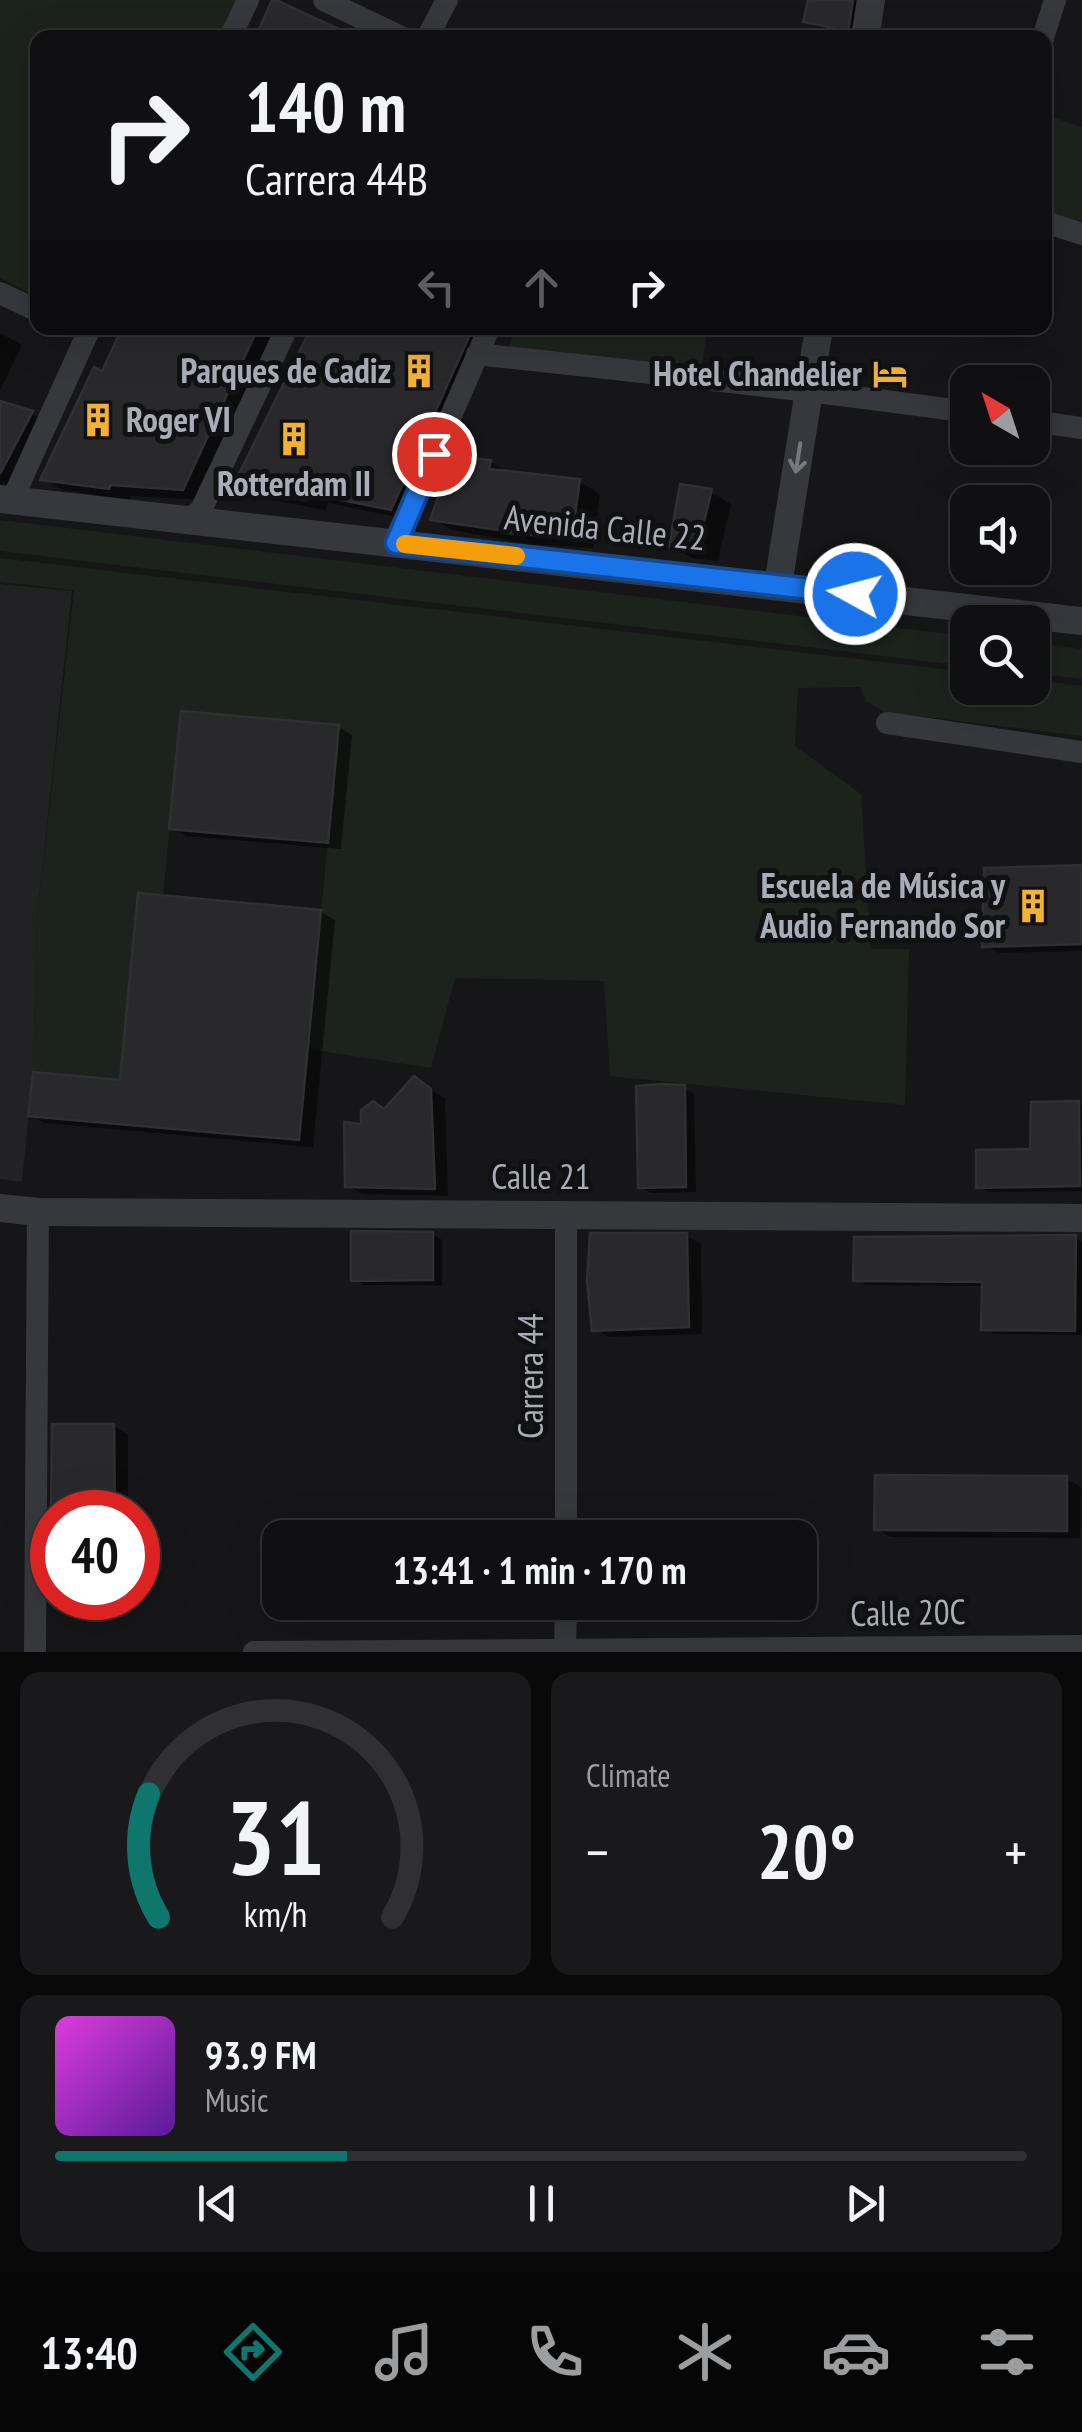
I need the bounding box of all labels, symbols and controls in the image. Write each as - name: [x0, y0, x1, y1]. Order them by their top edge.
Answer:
- text: 140 m: [245, 61, 406, 151]
- icon: right: [80, 70, 210, 200]
- text: Carrera 44B: [245, 149, 428, 207]
- icon: left: [409, 260, 464, 315]
- icon: ahead: [514, 260, 569, 315]
- icon: right: [619, 260, 674, 315]
- place label: Parques de Cadiz: [181, 347, 391, 393]
- place label: Hotel Chandelier: [653, 350, 863, 396]
- building icon: Parques de Cadiz: [400, 352, 438, 390]
- hotel icon: Hotel Chandelier: [871, 355, 909, 393]
- north arrow: [950, 365, 1050, 465]
- map controls: [950, 365, 1050, 705]
- place label: Roger VI: [126, 396, 231, 442]
- building icon: Roger VI: [79, 401, 117, 439]
- pin: [392, 412, 477, 497]
- building icon: Rotterdam II: [275, 420, 313, 458]
- icon: arrive: [407, 427, 462, 482]
- one-way arrow: [788, 442, 807, 474]
- place label: Rotterdam II: [217, 460, 371, 506]
- button: sound: [950, 485, 1050, 585]
- street label: Avenida Calle 22: [502, 494, 708, 560]
- position arrow: [803, 542, 907, 646]
- button: search: [950, 605, 1050, 705]
- place label: Escuela de Música y Audio Fernando Sor: [759, 862, 1006, 948]
- building icon: Escuela de Música y Audio Fernando Sor: [1014, 887, 1052, 925]
- street label: Calle 21: [491, 1153, 591, 1199]
- street label: Carrera 44: [507, 1313, 553, 1439]
- speed limit sign: 40: [30, 1490, 160, 1620]
- text: 13:41 · 1 min · 170 m: [393, 1545, 686, 1594]
- street label: Calle 20C: [850, 1588, 966, 1636]
- text: Climate: [586, 1754, 670, 1796]
- text: 31: [226, 1769, 325, 1904]
- text: 20°: [757, 1803, 856, 1900]
- text: −: [586, 1816, 609, 1887]
- text: +: [1004, 1816, 1027, 1887]
- text: km/h: [244, 1891, 307, 1937]
- text: 93.9 FM: [205, 2030, 317, 2079]
- text: Music: [205, 2079, 268, 2121]
- icon: previous: [190, 2176, 245, 2231]
- icon: pause: [514, 2176, 569, 2231]
- icon: next: [838, 2176, 893, 2231]
- icon: directions: [218, 2317, 288, 2387]
- icon: music: [369, 2317, 439, 2387]
- icon: phone: [520, 2317, 590, 2387]
- icon: climate: [670, 2317, 740, 2387]
- icon: car: [821, 2317, 891, 2387]
- icon: filters: [972, 2317, 1042, 2387]
- text: 13:40: [40, 2323, 138, 2381]

